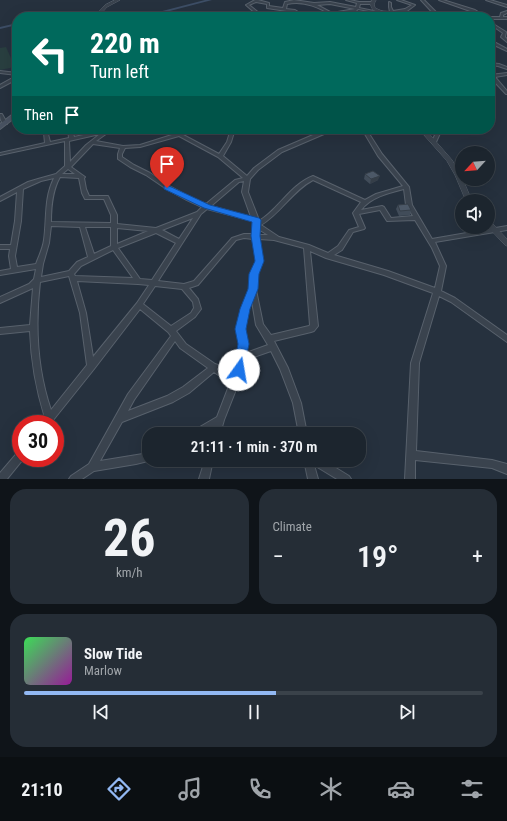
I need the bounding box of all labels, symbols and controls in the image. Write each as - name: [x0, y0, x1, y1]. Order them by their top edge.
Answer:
- text: 220 m: [90, 27, 160, 60]
- icon: left: [24, 28, 76, 80]
- text: Turn left: [90, 61, 149, 82]
- icon: arrive: [61, 104, 83, 126]
- text: Then: [24, 106, 53, 124]
- north arrow: [455, 146, 495, 186]
- map controls: [455, 146, 495, 234]
- pin: [150, 147, 184, 188]
- icon: arrive: [156, 153, 178, 175]
- button: sound: [455, 194, 495, 234]
- position arrow: [218, 349, 260, 391]
- speed limit sign: 30: [12, 415, 64, 467]
- text: 21:11 · 1 min · 370 m: [191, 438, 317, 456]
- text: 26: [103, 508, 156, 569]
- text: Climate: [273, 519, 312, 534]
- text: 19°: [357, 539, 399, 574]
- text: −: [273, 544, 284, 569]
- text: +: [472, 544, 483, 569]
- text: km/h: [116, 565, 143, 580]
- text: Slow Tide: [84, 645, 142, 663]
- text: Marlow: [84, 663, 122, 678]
- icon: previous: [90, 701, 112, 723]
- icon: pause: [243, 701, 265, 723]
- icon: next: [396, 701, 418, 723]
- icon: directions: [105, 775, 133, 803]
- icon: music: [176, 775, 204, 803]
- icon: phone: [246, 775, 274, 803]
- icon: climate: [317, 775, 345, 803]
- icon: car: [387, 775, 415, 803]
- icon: filters: [458, 775, 486, 803]
- text: 21:10: [21, 779, 63, 800]

